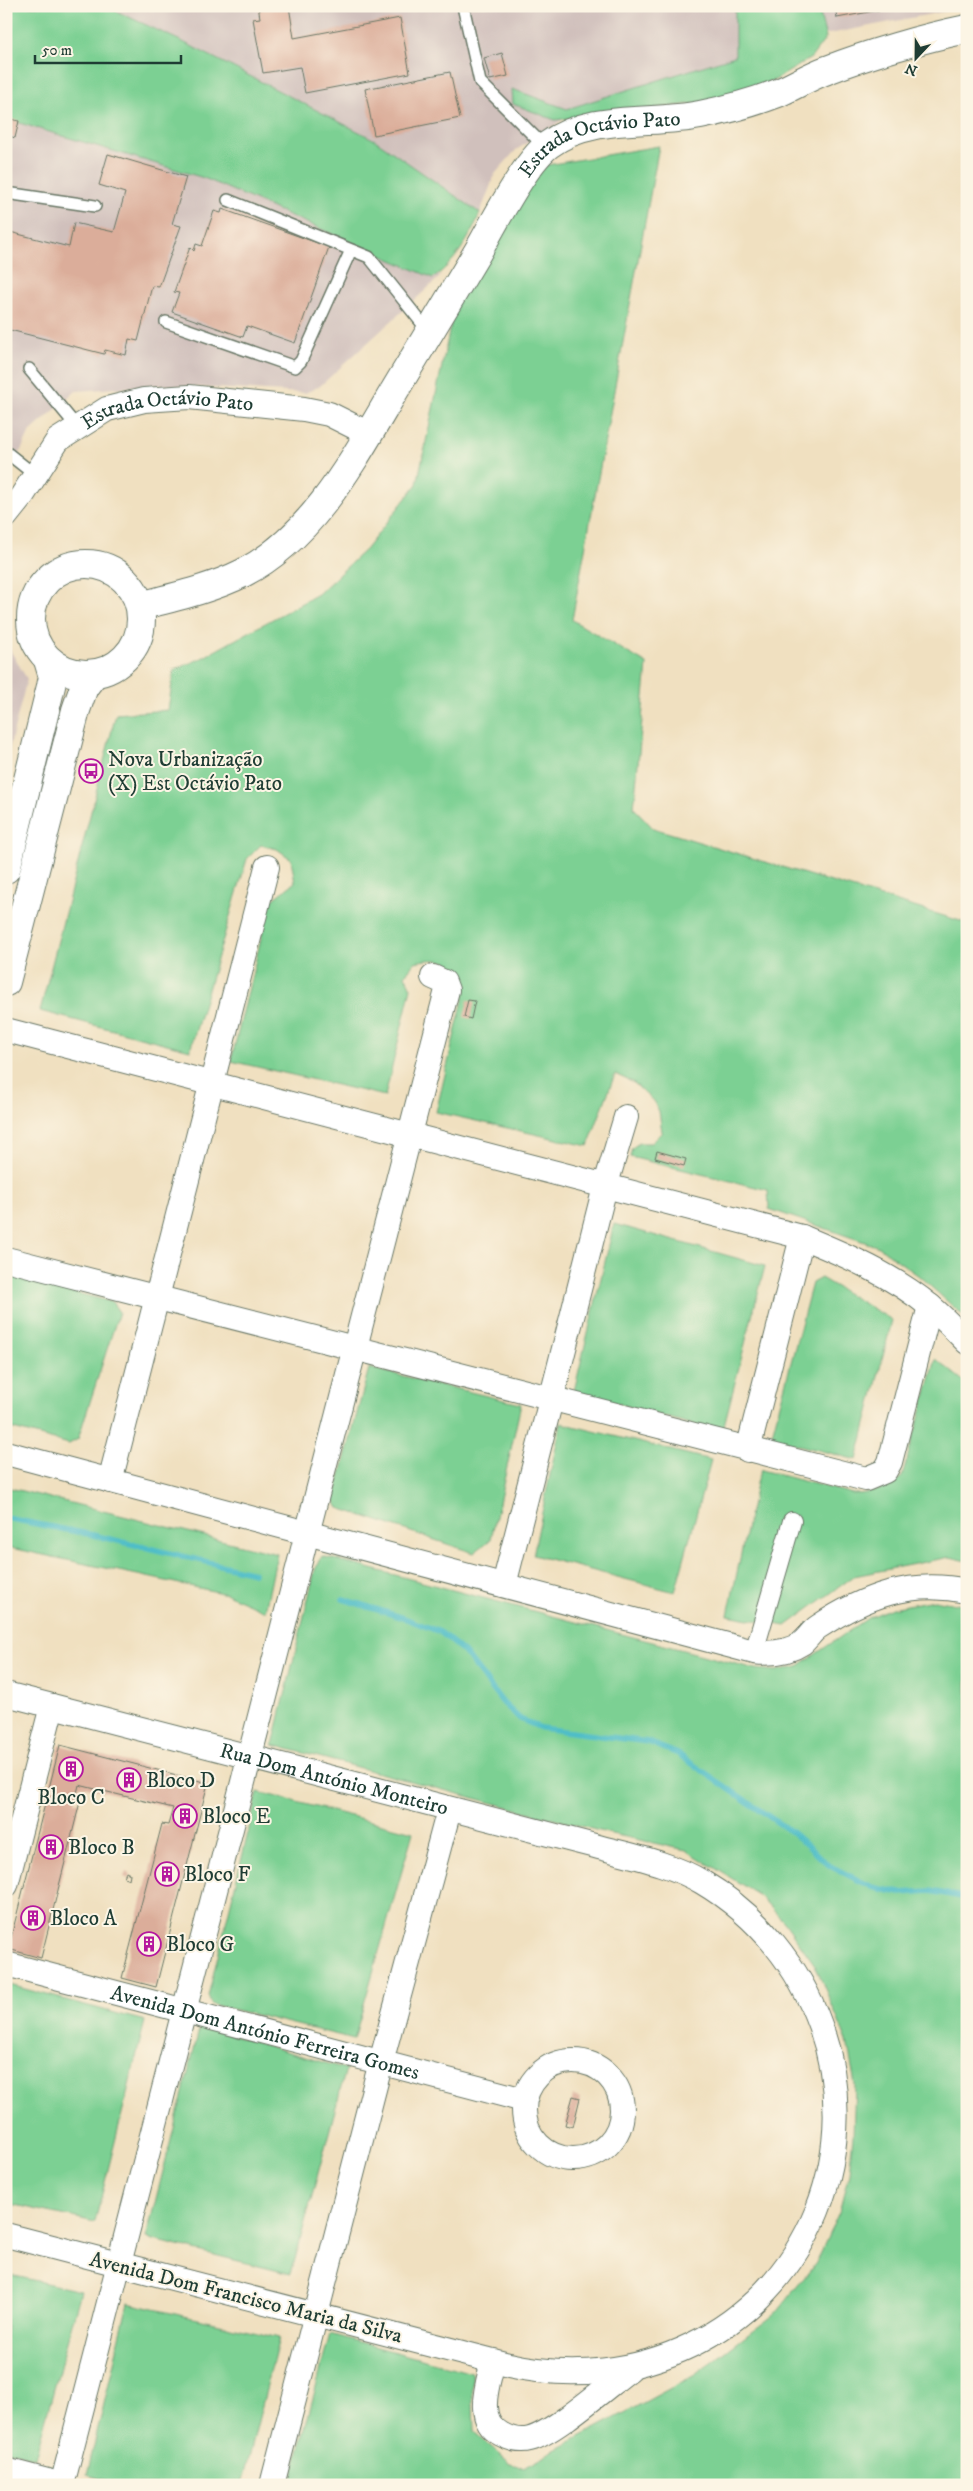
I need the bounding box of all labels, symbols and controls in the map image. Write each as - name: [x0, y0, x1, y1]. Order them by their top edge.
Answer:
- scale bar: [35, 32, 181, 64]
- north arrow: [890, 32, 940, 82]
- text: 50 m: [42, 41, 72, 60]
- text: N: [902, 58, 920, 80]
- street label: Estrada Octávio Pato: [513, 106, 682, 183]
- street label: Estrada Octávio Pato: [77, 385, 255, 436]
- place label: Nova Urbanização (X) Est Octávio Pato: [108, 747, 282, 797]
- bus stop icon: Nova Urbanização (X) Est Octávio Pato: [78, 758, 104, 784]
- street label: Rua Dom António Monteiro: [217, 1738, 451, 1822]
- building icon: Bloco C: [58, 1756, 84, 1782]
- building icon: Bloco D: [116, 1767, 142, 1793]
- place label: Bloco D: [146, 1768, 215, 1794]
- place label: Bloco C: [37, 1785, 105, 1811]
- building icon: Bloco E: [172, 1803, 198, 1829]
- place label: Bloco E: [202, 1804, 270, 1830]
- building icon: Bloco B: [38, 1834, 64, 1860]
- place label: Bloco B: [68, 1835, 135, 1861]
- building icon: Bloco F: [154, 1861, 180, 1887]
- place label: Bloco F: [184, 1862, 250, 1888]
- building icon: Bloco A: [20, 1905, 46, 1931]
- place label: Bloco A: [50, 1906, 117, 1932]
- building icon: Bloco G: [136, 1931, 162, 1957]
- place label: Bloco G: [166, 1932, 234, 1958]
- street label: Avenida Dom António Ferreira Gomes: [108, 1980, 422, 2086]
- street label: Avenida Dom Francisco Maria da Silva: [87, 2246, 405, 2349]

